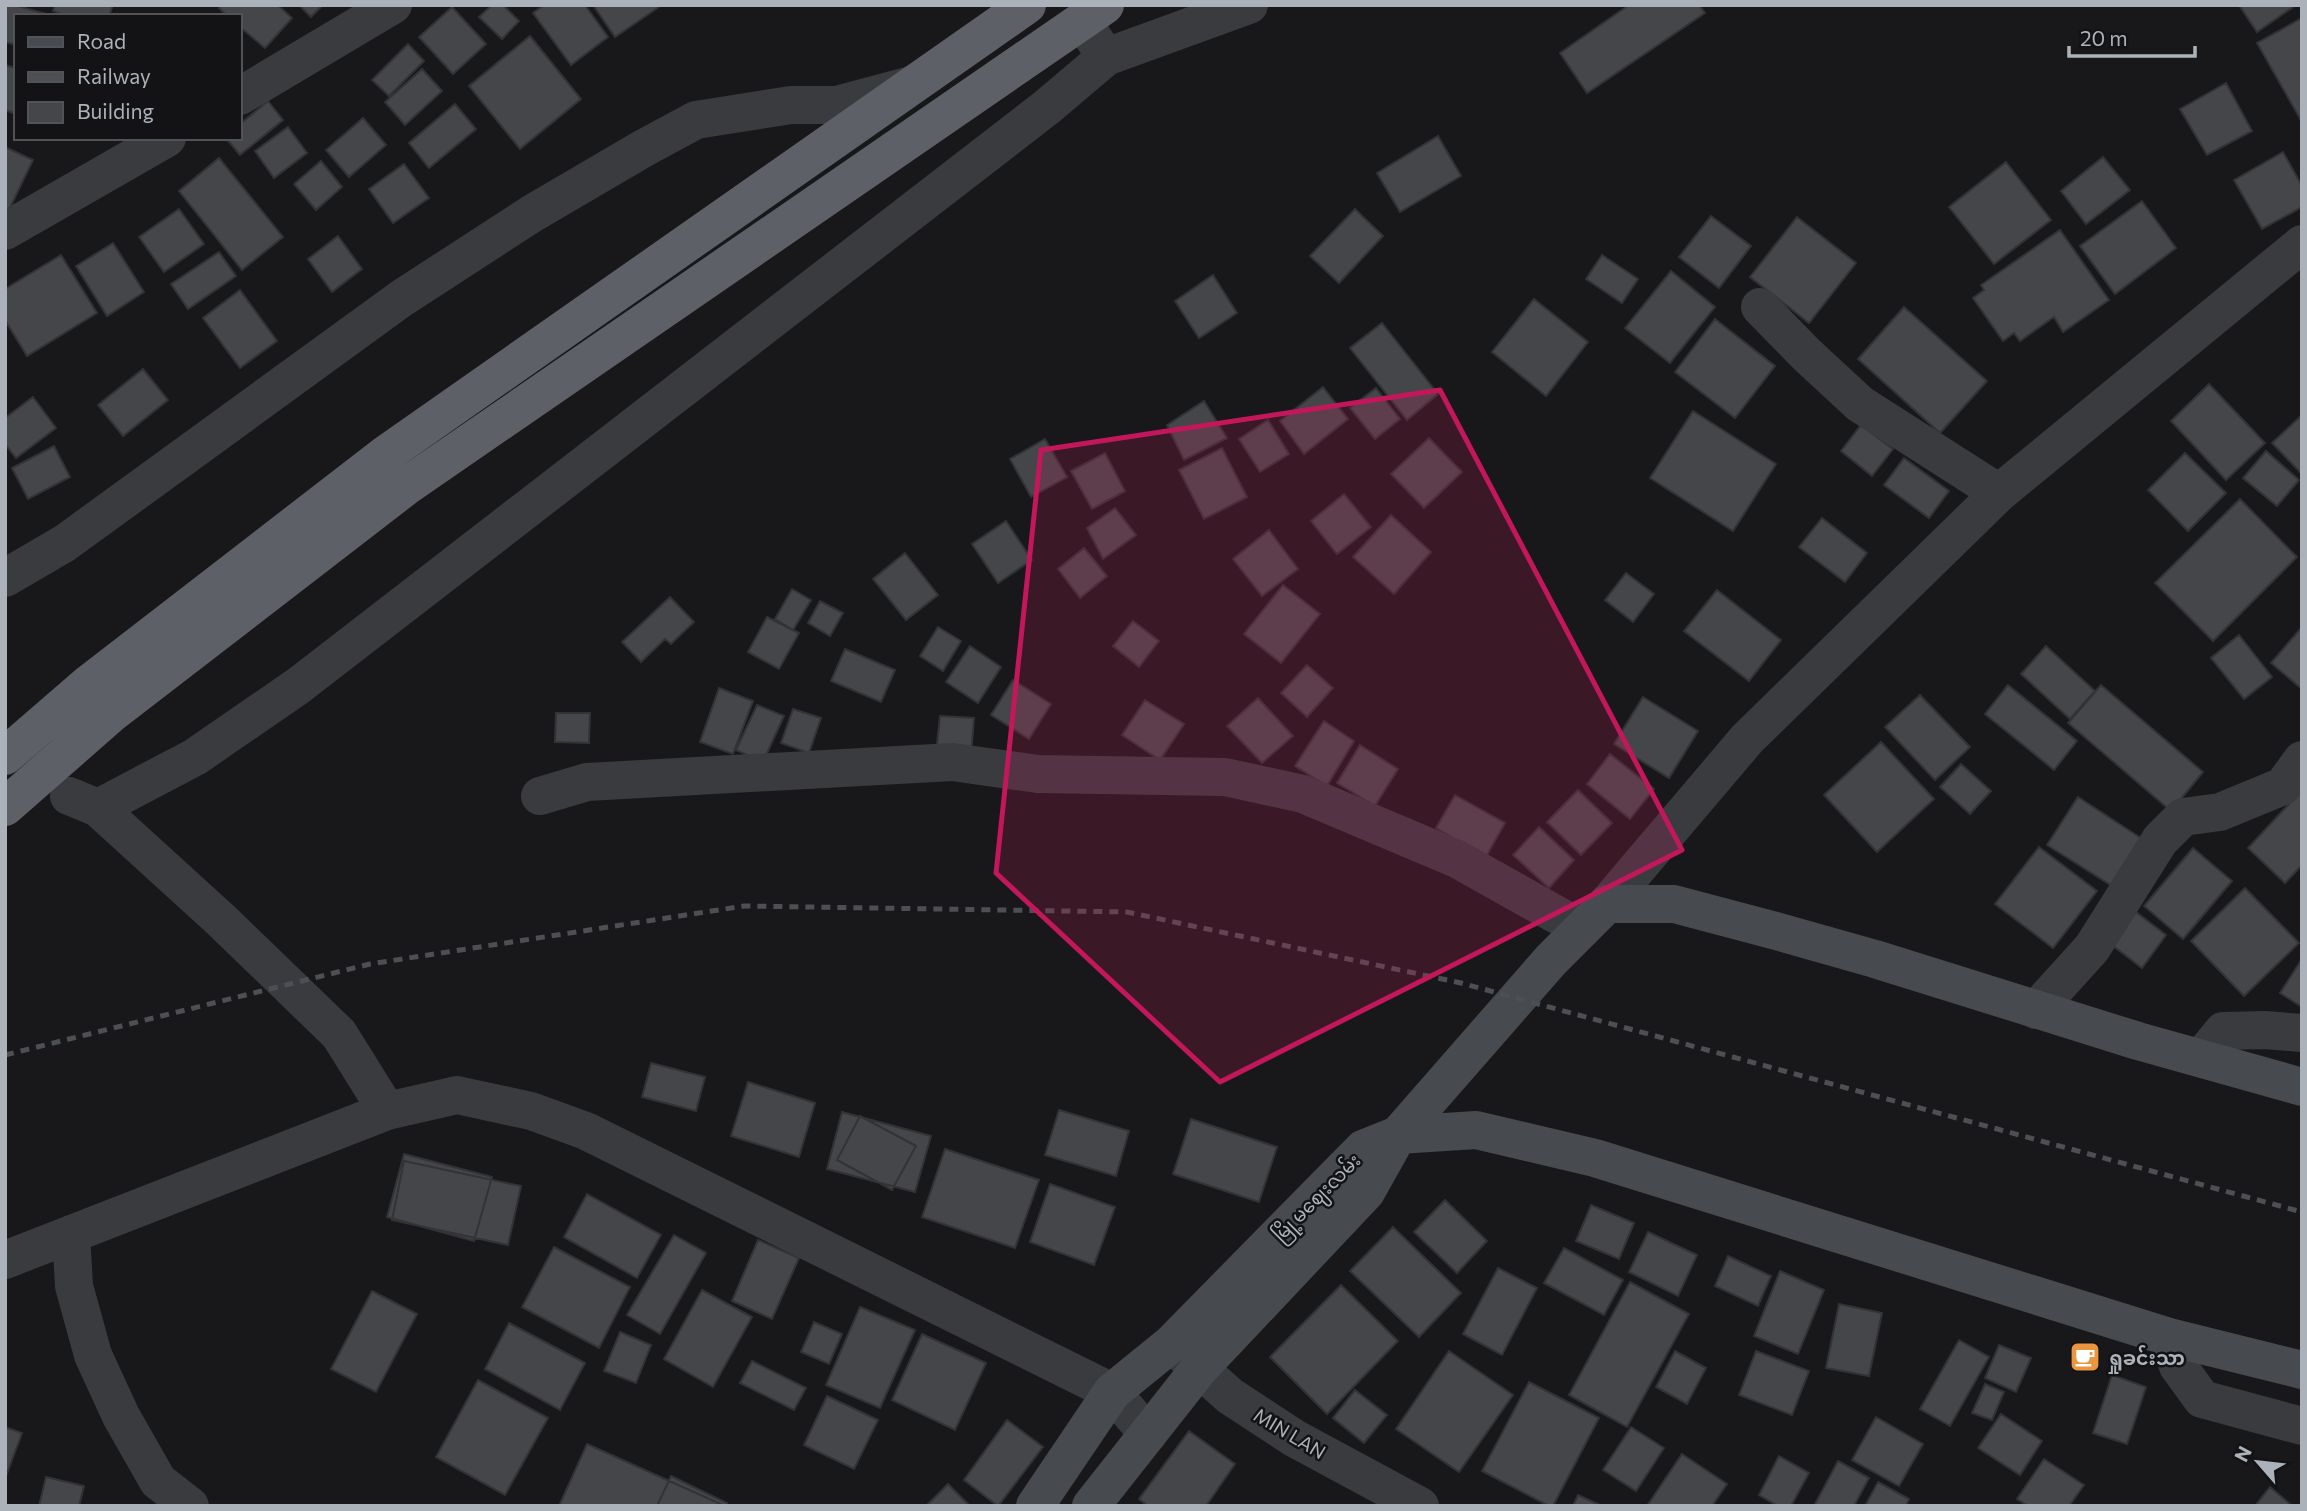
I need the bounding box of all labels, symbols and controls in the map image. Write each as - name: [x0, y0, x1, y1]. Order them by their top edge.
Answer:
- legend: [14, 14, 242, 140]
- scale bar: [2069, 14, 2195, 58]
- text: 20 m: [2080, 25, 2128, 50]
- text: Road: [77, 28, 126, 53]
- text: Railway: [77, 63, 151, 88]
- text: Building: [77, 98, 154, 123]
- street label: မြို့မဈေးလမ်း: [1266, 1147, 1368, 1249]
- cafe icon: ရှုခင်းသာ: [2068, 1340, 2102, 1374]
- place label: ရှုခင်းသာ: [2108, 1345, 2185, 1374]
- street label: MIN LAN: [1250, 1403, 1330, 1463]
- north arrow: [2223, 1427, 2293, 1497]
- text: N: [2229, 1442, 2256, 1465]

